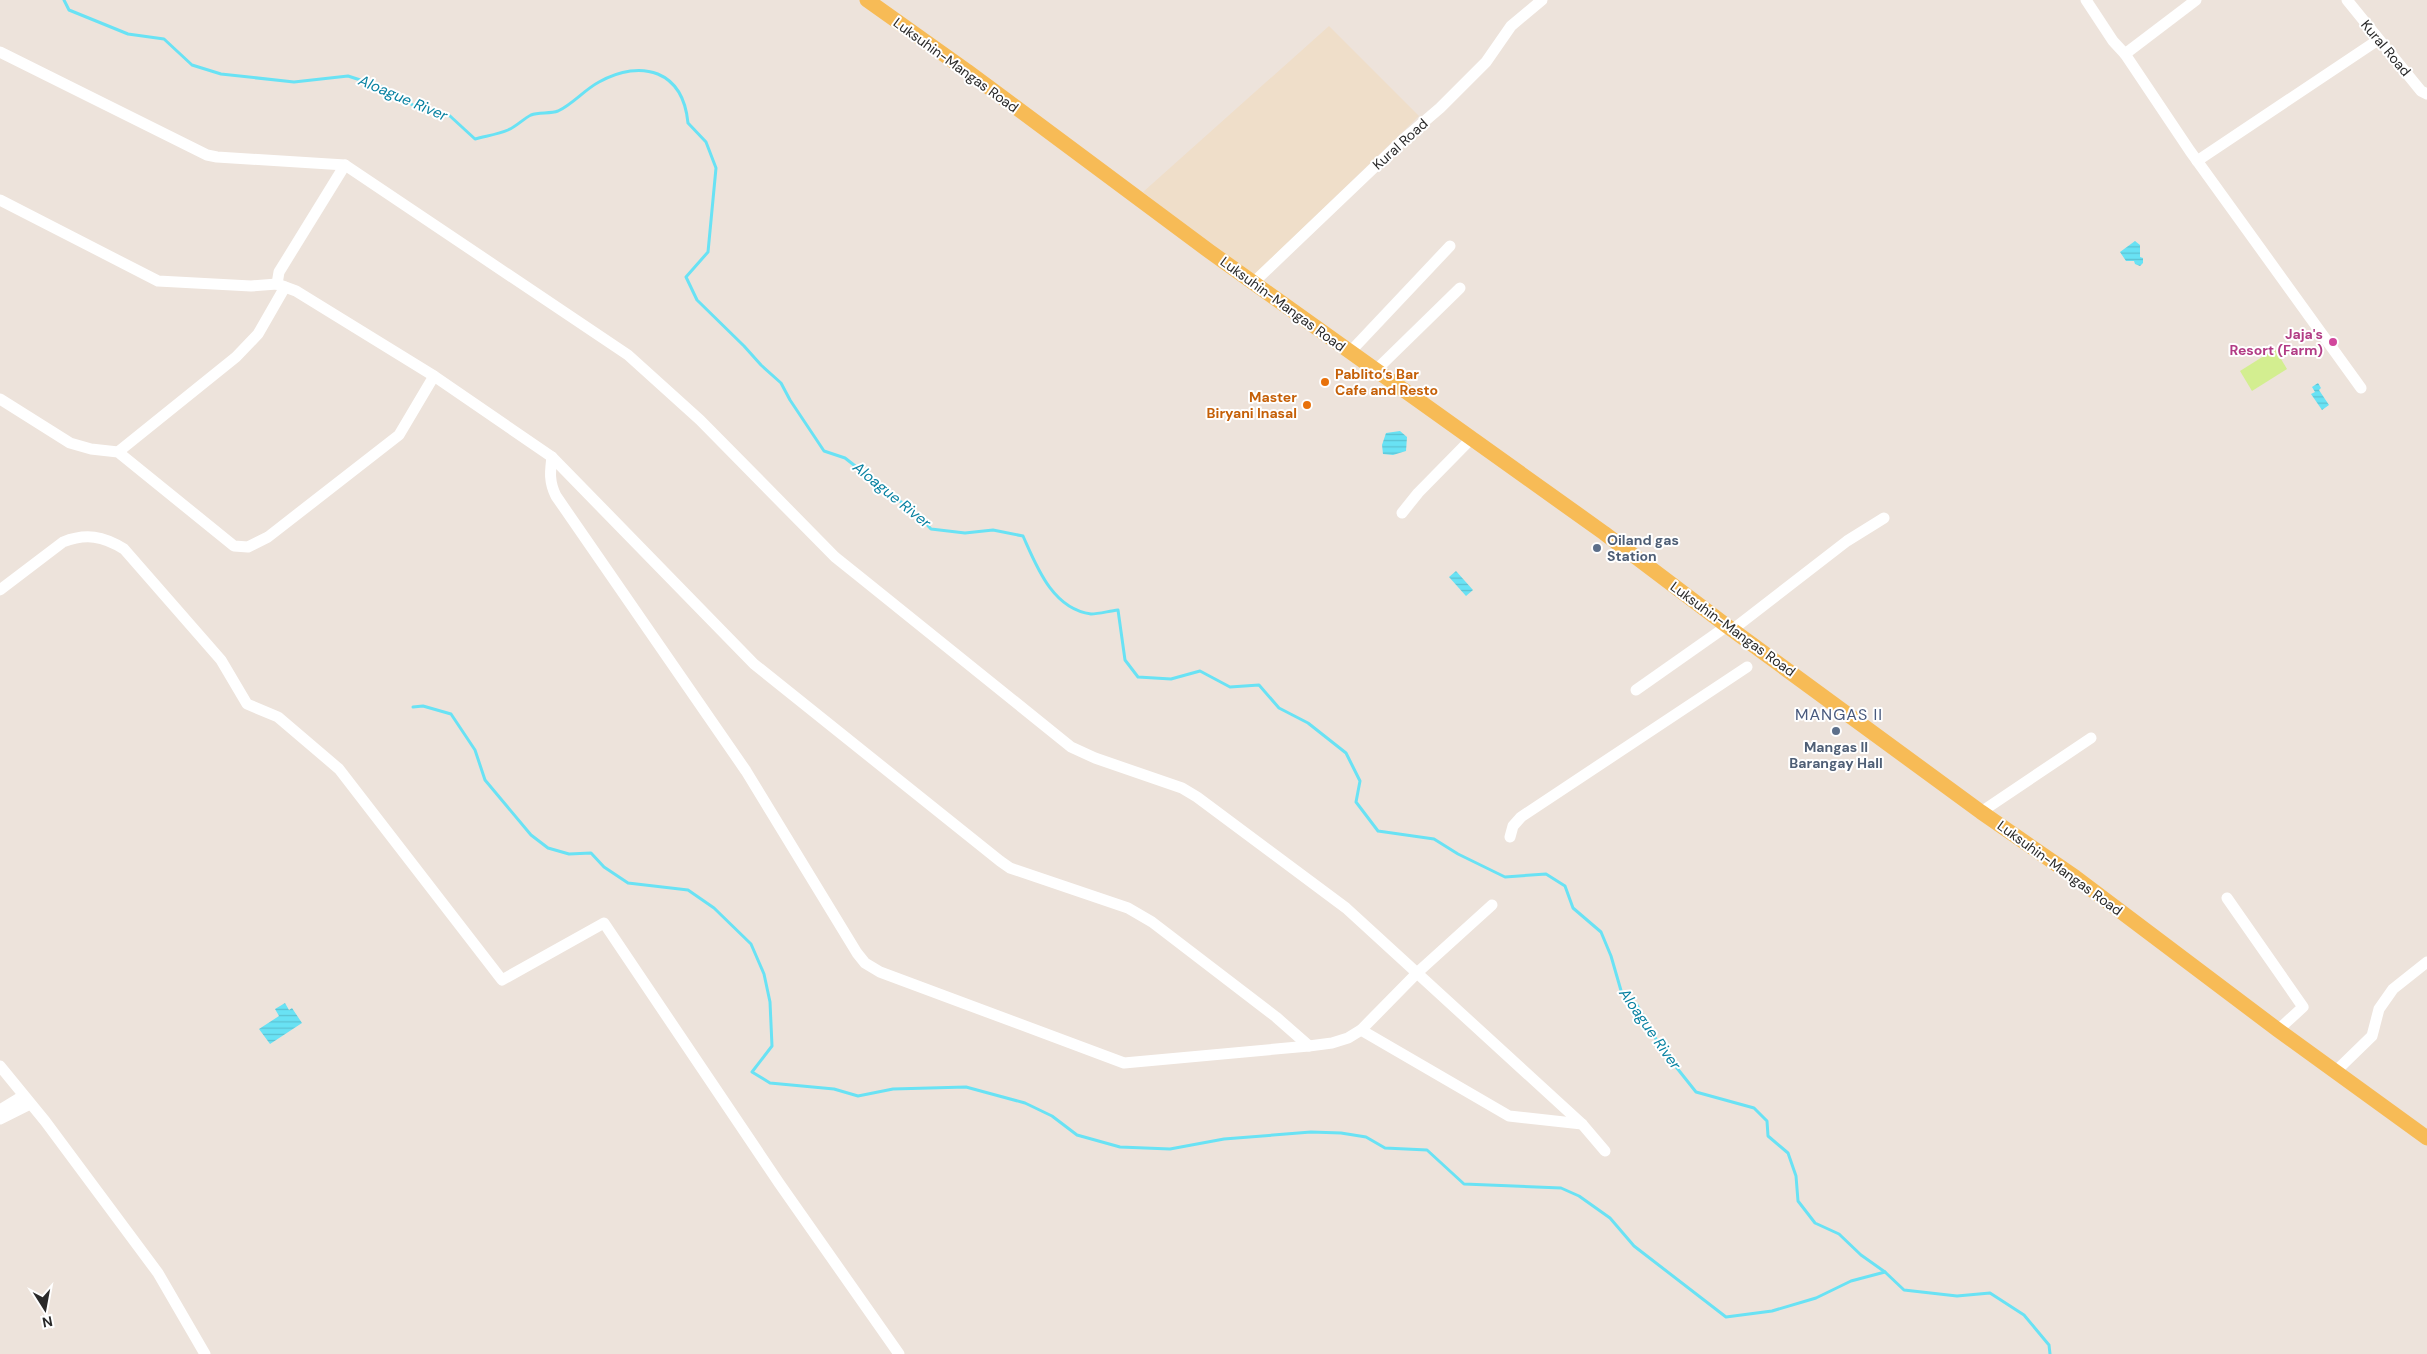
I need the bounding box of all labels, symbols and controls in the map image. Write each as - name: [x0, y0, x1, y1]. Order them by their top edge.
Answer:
- street label: Luksuhin-Mangas Road: [890, 14, 1022, 116]
- street label: Kural Road: [2357, 16, 2415, 80]
- water label: Aloague River: [355, 70, 451, 126]
- street label: Kural Road: [1369, 114, 1431, 174]
- street label: Luksuhin-Mangas Road: [1217, 253, 1349, 355]
- place label: Jaja's Resort (Farm): [2229, 325, 2323, 359]
- marker: Jaja's Resort (Farm): [2327, 336, 2339, 348]
- place label: Pablito’s Bar Cafe and Resto: [1335, 365, 1438, 399]
- marker: Pablito’s Bar Cafe and Resto: [1319, 376, 1331, 388]
- place label: Master Biryani Inasal: [1207, 388, 1297, 422]
- marker: Master Biryani Inasal: [1301, 399, 1313, 411]
- water label: Aloague River: [848, 457, 935, 533]
- place label: Oiland gas Station: [1607, 531, 1679, 565]
- marker: Oiland gas Station: [1591, 542, 1603, 554]
- street label: Luksuhin-Mangas Road: [1667, 578, 1799, 680]
- district label: MANGAS II: [1795, 704, 1883, 725]
- marker: Mangas II Barangay Hall: [1830, 725, 1842, 737]
- place label: Mangas II Barangay Hall: [1789, 738, 1883, 772]
- street label: Luksuhin-Mangas Road: [1994, 817, 2126, 919]
- water label: Aloague River: [1614, 984, 1686, 1074]
- north arrow: [20, 1284, 70, 1334]
- text: N: [41, 1312, 54, 1332]

